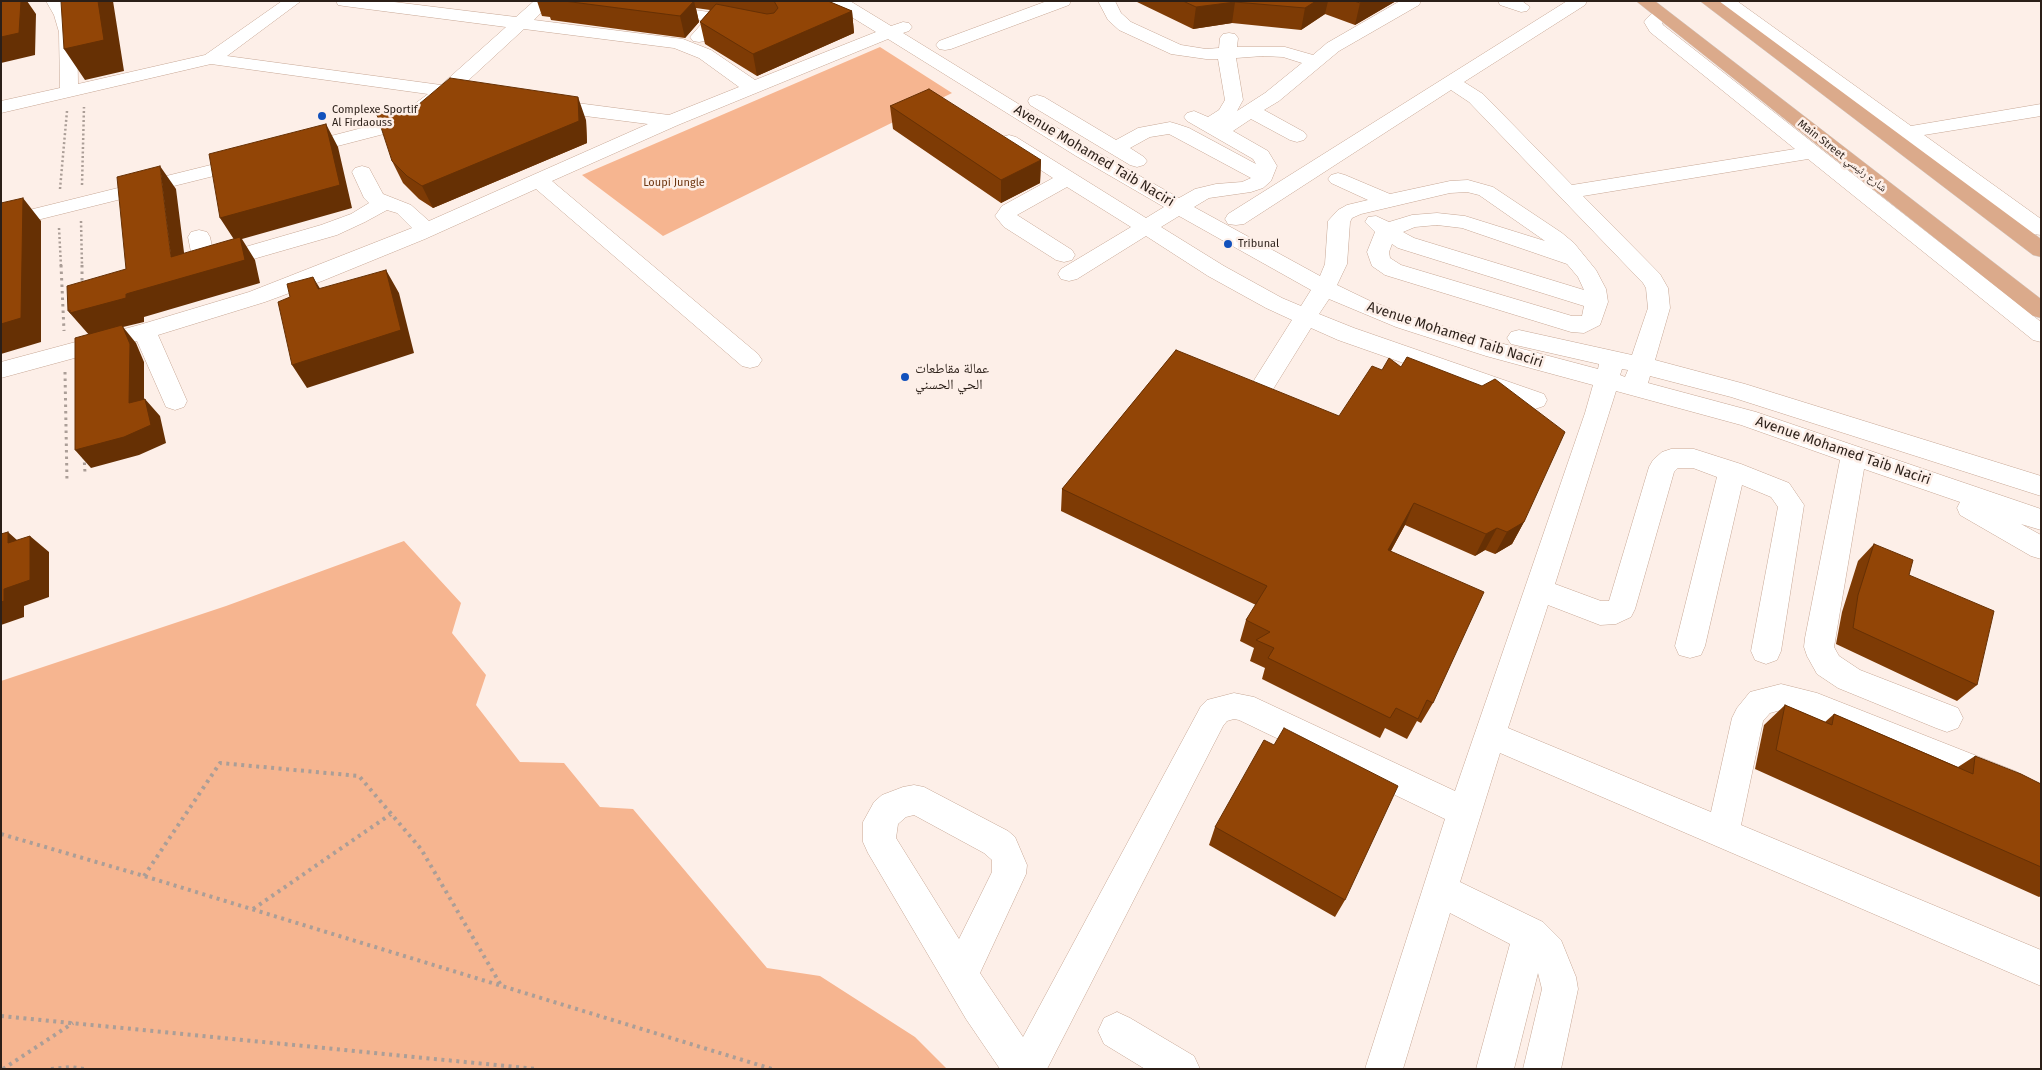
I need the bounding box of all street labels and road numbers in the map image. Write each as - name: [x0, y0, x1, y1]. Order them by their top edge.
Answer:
- street label: Avenue Mohamed Taib Naciri: [1011, 101, 1177, 211]
- street label: Main Street شارع رئيسي: [1795, 117, 1889, 195]
- street label: Avenue Mohamed Taib Naciri: [1365, 299, 1545, 371]
- street label: Avenue Mohamed Taib Naciri: [1753, 413, 1933, 489]

